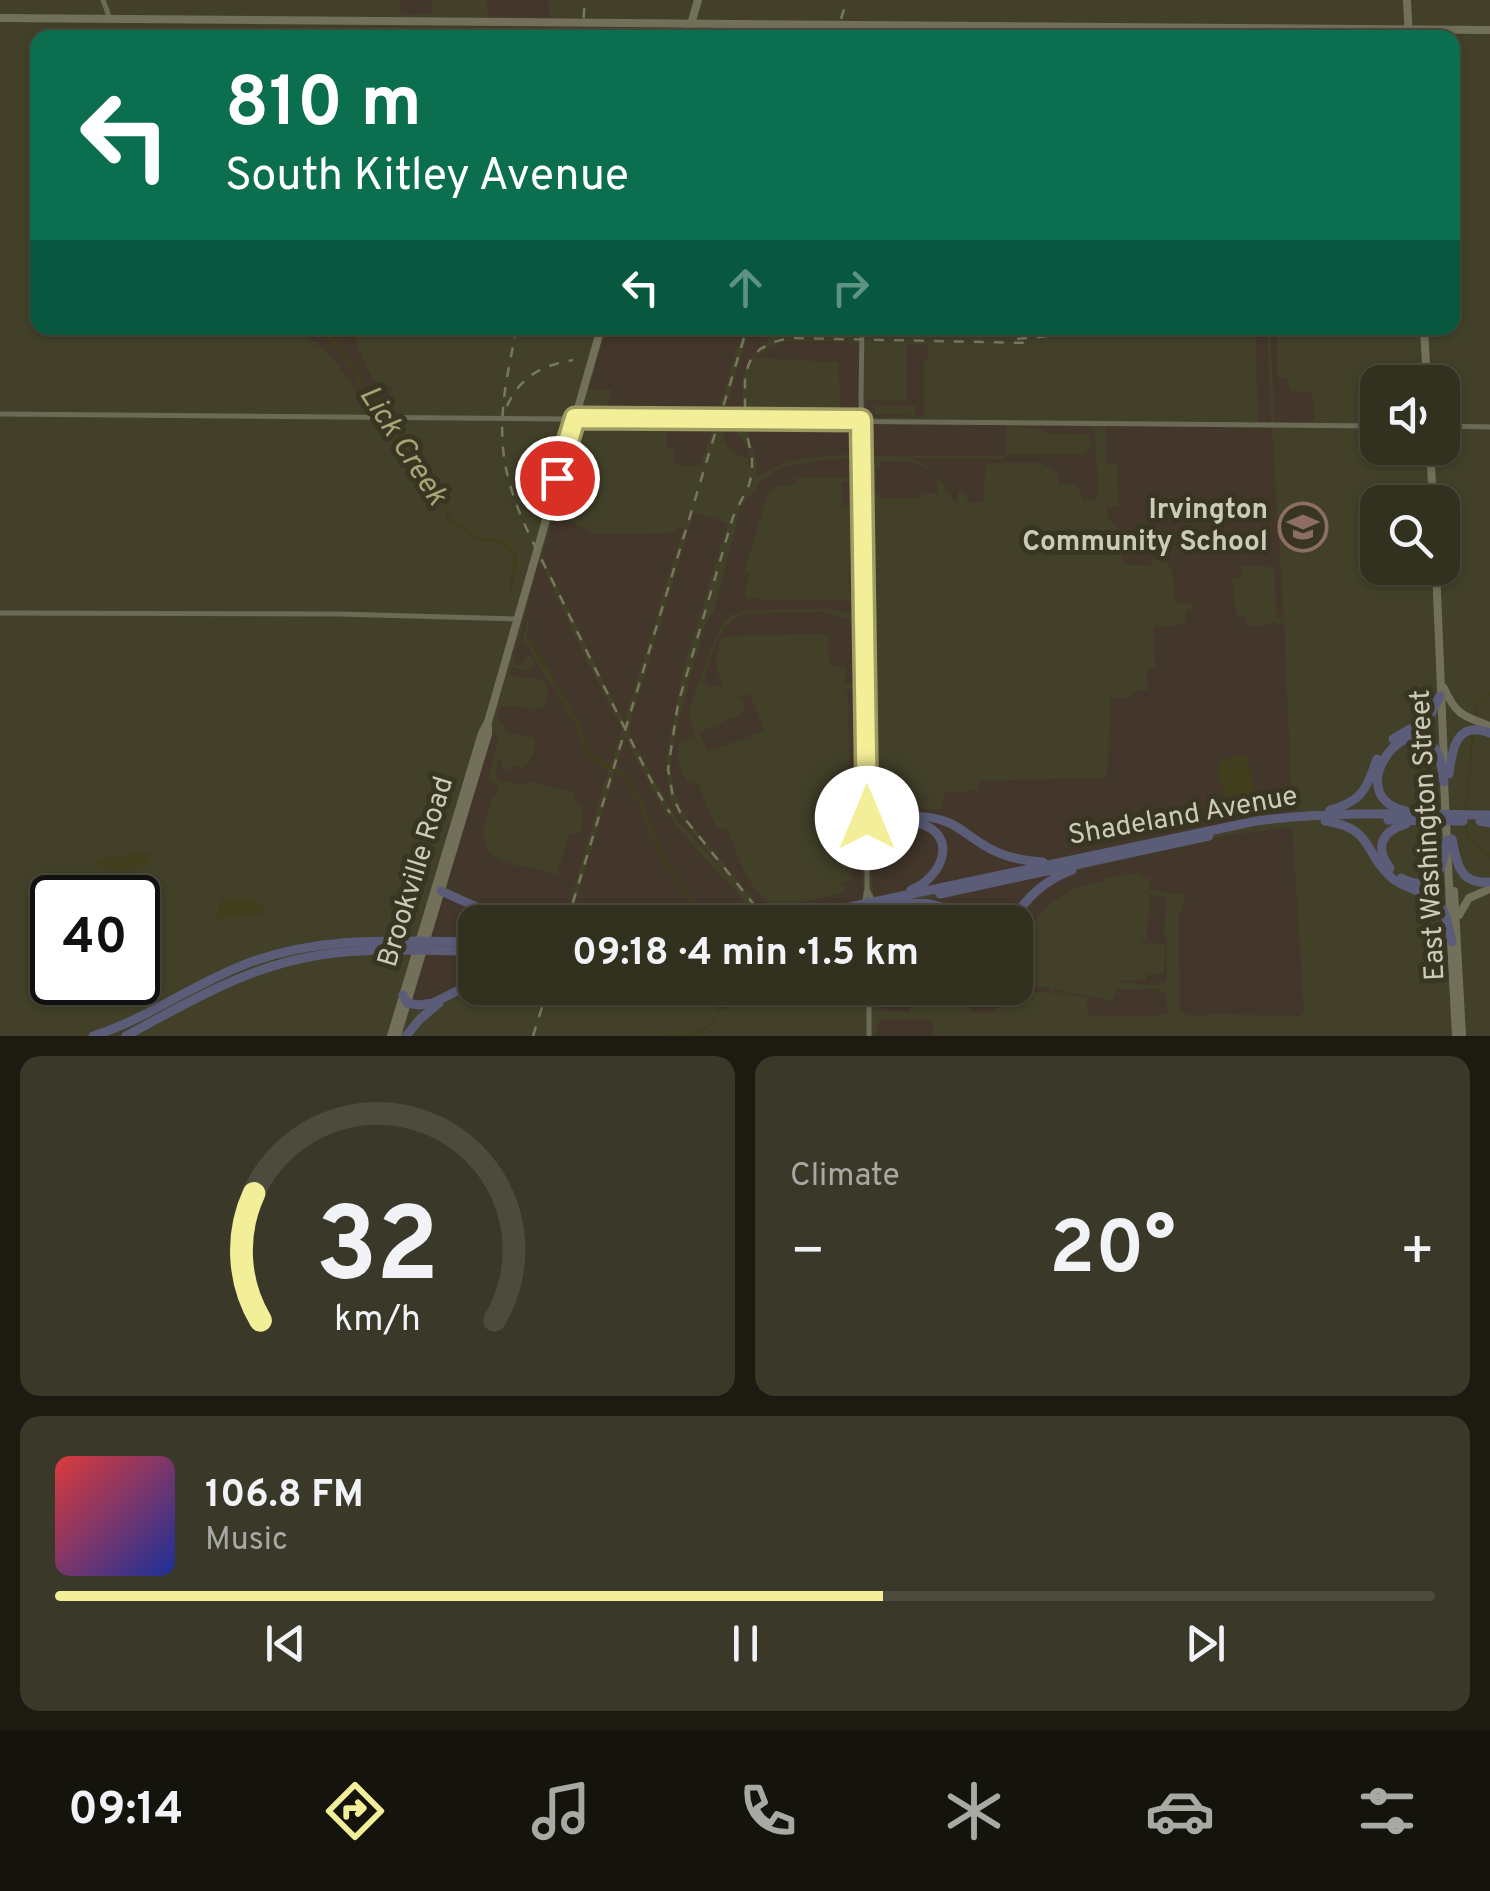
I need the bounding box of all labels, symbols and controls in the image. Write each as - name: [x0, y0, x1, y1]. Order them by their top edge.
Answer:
- text: 810 m: [225, 62, 422, 151]
- icon: left: [60, 70, 190, 200]
- text: South Kitley Avenue: [225, 149, 629, 206]
- icon: left: [613, 260, 668, 315]
- icon: ahead: [718, 260, 773, 315]
- icon: right: [823, 260, 878, 315]
- map controls: [1360, 365, 1460, 585]
- button: sound: [1360, 365, 1460, 465]
- water label: Lick Creek: [350, 379, 455, 514]
- pin: [515, 436, 600, 521]
- icon: arrive: [530, 451, 585, 506]
- button: search: [1360, 485, 1460, 585]
- place label: Irvington Community School: [1022, 493, 1268, 561]
- school or university icon: Irvington Community School: [1277, 501, 1329, 553]
- street label: East Washington Street: [1403, 688, 1455, 982]
- position arrow: [815, 766, 919, 870]
- street label: Brookville Road: [371, 772, 463, 972]
- street label: Shadeland Avenue: [1066, 779, 1300, 855]
- speed limit sign: 40: [30, 875, 160, 1005]
- text: 09:18 · 4 min · 1.5 km: [572, 930, 919, 979]
- text: Climate: [790, 1157, 900, 1197]
- text: 32: [316, 1186, 439, 1318]
- text: 20°: [1049, 1205, 1176, 1300]
- text: −: [790, 1219, 825, 1289]
- text: +: [1400, 1219, 1435, 1289]
- text: km/h: [334, 1298, 421, 1344]
- text: 106.8 FM: [205, 1472, 364, 1521]
- text: Music: [205, 1521, 288, 1561]
- icon: previous: [258, 1616, 313, 1671]
- icon: pause: [718, 1616, 773, 1671]
- icon: next: [1178, 1616, 1233, 1671]
- icon: directions: [320, 1776, 390, 1846]
- icon: music: [526, 1776, 596, 1846]
- icon: phone: [733, 1776, 803, 1846]
- icon: climate: [939, 1776, 1009, 1846]
- icon: car: [1145, 1776, 1215, 1846]
- icon: filters: [1352, 1776, 1422, 1846]
- text: 09:14: [68, 1783, 183, 1840]

